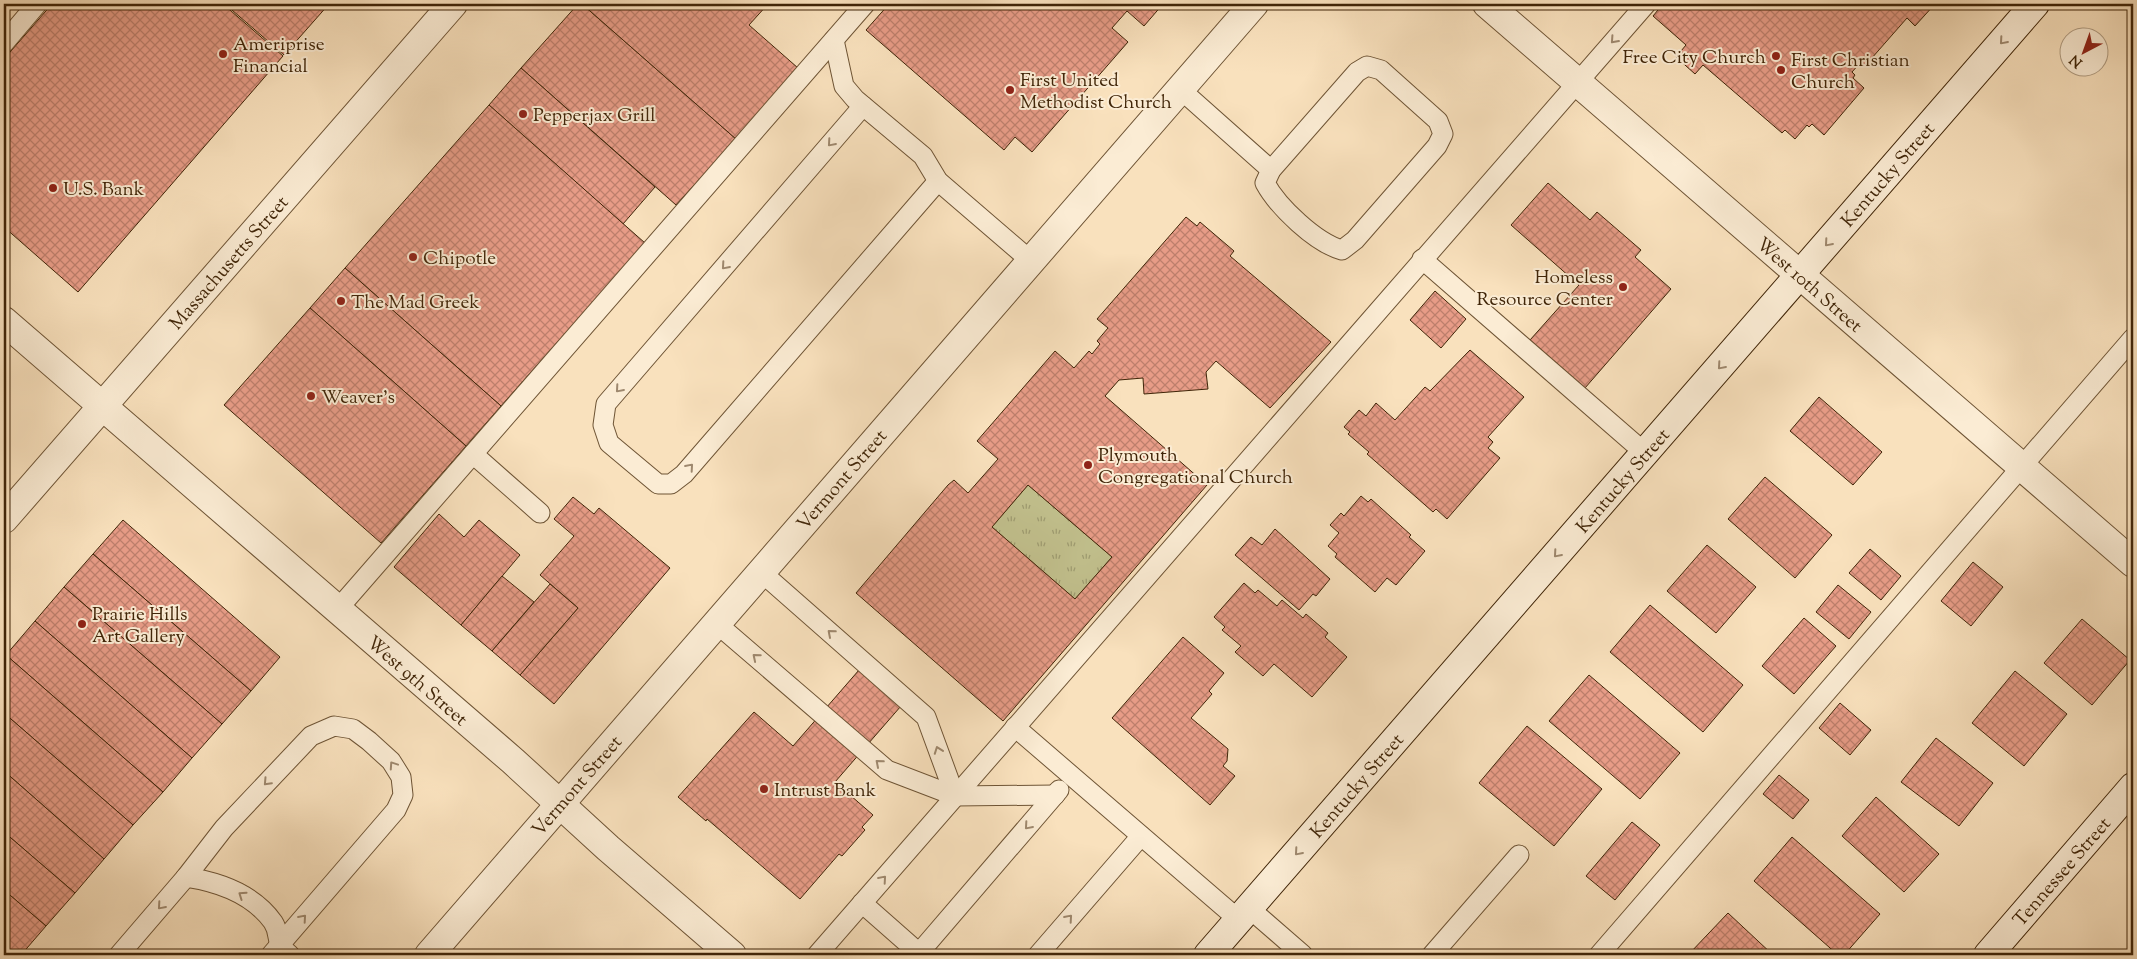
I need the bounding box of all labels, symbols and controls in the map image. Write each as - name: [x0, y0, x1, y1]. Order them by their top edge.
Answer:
- north arrow: [2060, 28, 2110, 78]
- place label: Ameriprise Financial: [233, 32, 325, 81]
- one-way arrow: [1611, 35, 1620, 44]
- one-way arrow: [2000, 35, 2009, 44]
- place label: Free City Church: [1623, 45, 1766, 72]
- marker: Ameriprise Financial: [217, 48, 229, 60]
- place label: First Christian Church: [1791, 48, 1910, 97]
- text: N: [2066, 49, 2088, 72]
- marker: Free City Church: [1770, 50, 1782, 62]
- marker: First Christian Church: [1775, 64, 1787, 76]
- place label: First United Methodist Church: [1020, 68, 1172, 117]
- marker: First United Methodist Church: [1004, 84, 1016, 96]
- place label: Pepperjax Grill: [533, 103, 656, 130]
- marker: Pepperjax Grill: [517, 108, 529, 120]
- street label: Kentucky Street: [1836, 117, 1942, 234]
- one-way arrow: [828, 137, 837, 146]
- place label: U.S. Bank: [63, 177, 145, 204]
- marker: U.S. Bank: [47, 182, 59, 194]
- street label: Massachusetts Street: [164, 190, 296, 337]
- street label: West 10th Street: [1749, 232, 1868, 340]
- one-way arrow: [1825, 237, 1834, 246]
- place label: Chipotle: [423, 246, 496, 273]
- marker: Chipotle: [407, 251, 419, 263]
- one-way arrow: [722, 260, 731, 269]
- place label: Homeless Resource Center: [1476, 265, 1613, 314]
- marker: Homeless Resource Center: [1617, 281, 1629, 293]
- place label: The Mad Greek: [351, 290, 480, 317]
- marker: The Mad Greek: [335, 295, 347, 307]
- one-way arrow: [1718, 360, 1727, 369]
- one-way arrow: [616, 383, 625, 392]
- place label: Weaver's: [321, 385, 395, 412]
- marker: Weaver's: [305, 390, 317, 402]
- street label: Kentucky Street: [1571, 423, 1677, 540]
- street label: Vermont Street: [791, 424, 895, 537]
- place label: Plymouth Congregational Church: [1098, 443, 1293, 492]
- marker: Plymouth Congregational Church: [1082, 459, 1094, 471]
- one-way arrow: [684, 463, 693, 472]
- one-way arrow: [1554, 548, 1563, 557]
- place label: Prairie Hills Art Gallery: [92, 602, 187, 651]
- marker: Prairie Hills Art Gallery: [76, 618, 88, 630]
- street label: West 9th Street: [360, 630, 473, 734]
- one-way arrow: [827, 630, 836, 639]
- one-way arrow: [752, 653, 761, 662]
- street label: Kentucky Street: [1305, 728, 1411, 845]
- street label: Vermont Street: [526, 730, 630, 843]
- one-way arrow: [934, 747, 944, 755]
- one-way arrow: [875, 759, 884, 768]
- one-way arrow: [390, 761, 399, 771]
- one-way arrow: [264, 777, 273, 786]
- place label: Intrust Bank: [774, 778, 877, 805]
- marker: Intrust Bank: [758, 783, 770, 795]
- street label: Tennessee Street: [2008, 812, 2118, 933]
- one-way arrow: [1025, 820, 1034, 829]
- one-way arrow: [1295, 846, 1304, 855]
- one-way arrow: [877, 875, 886, 884]
- one-way arrow: [238, 892, 248, 901]
- one-way arrow: [158, 900, 167, 909]
- one-way arrow: [297, 915, 306, 924]
- one-way arrow: [1064, 915, 1073, 924]

